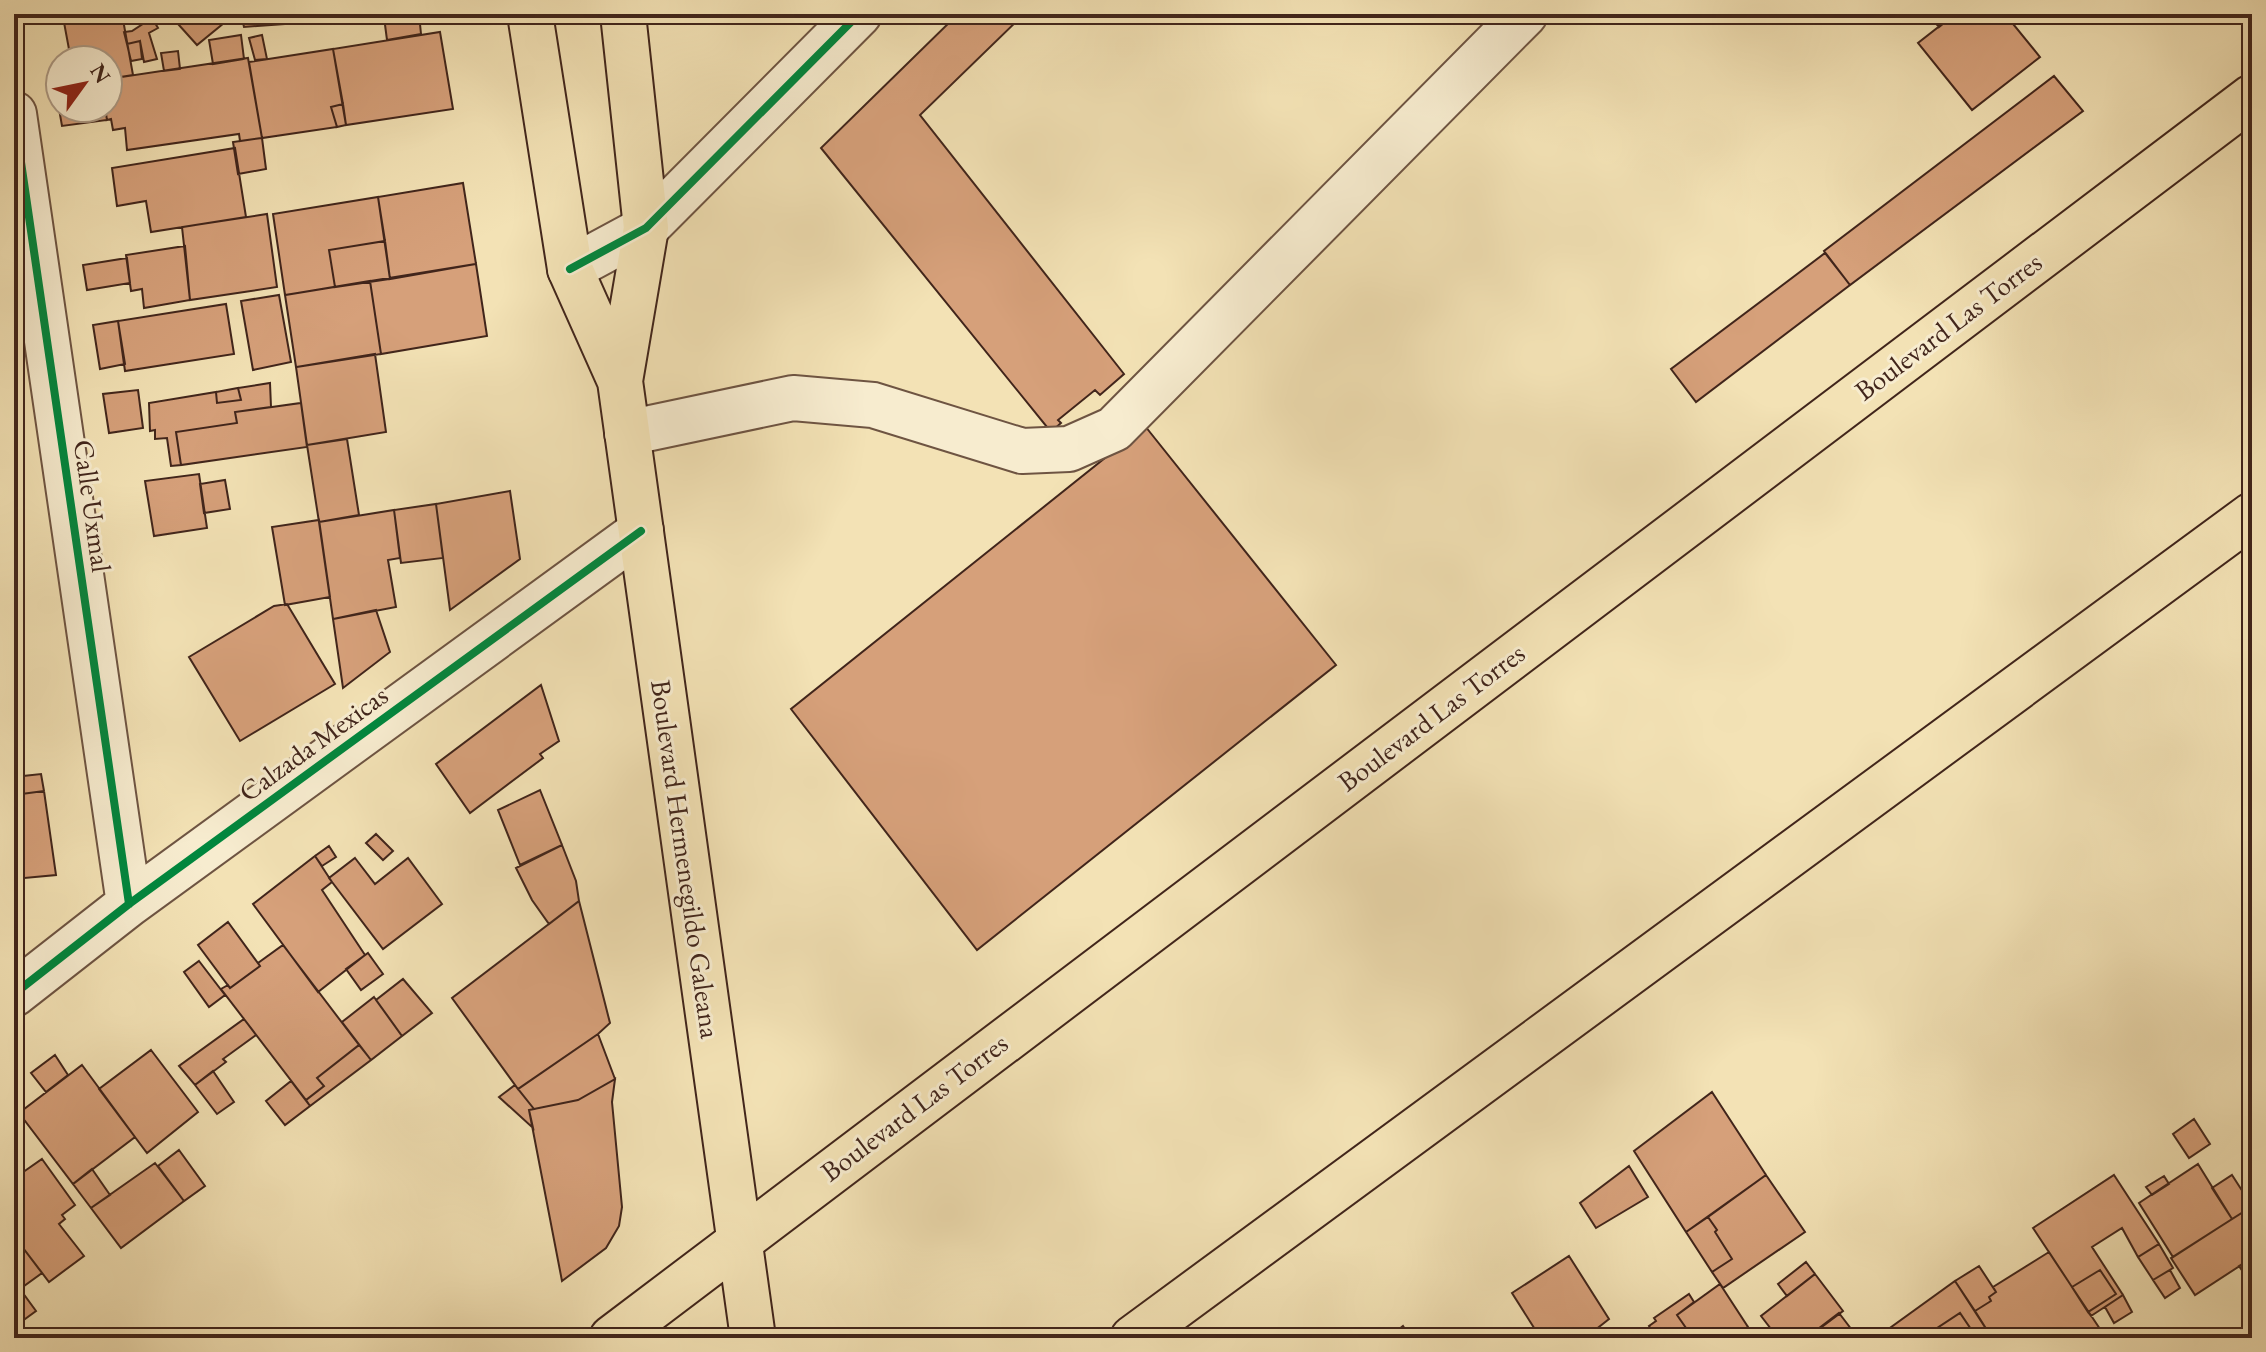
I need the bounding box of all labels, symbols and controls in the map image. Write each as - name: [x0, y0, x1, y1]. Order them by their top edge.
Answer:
- north arrow: [44, 44, 124, 124]
- text: N: [83, 58, 117, 89]
- street label: Boulevard Las Torres: [1847, 244, 2049, 408]
- street label: Calle Uxmal: [66, 437, 120, 575]
- street label: Boulevard Las Torres: [1330, 635, 1532, 799]
- street label: Calzada Mexicas: [231, 677, 395, 809]
- street label: Boulevard Hermenegildo Galeana: [643, 677, 729, 1042]
- street label: Boulevard Las Torres: [813, 1025, 1015, 1189]

